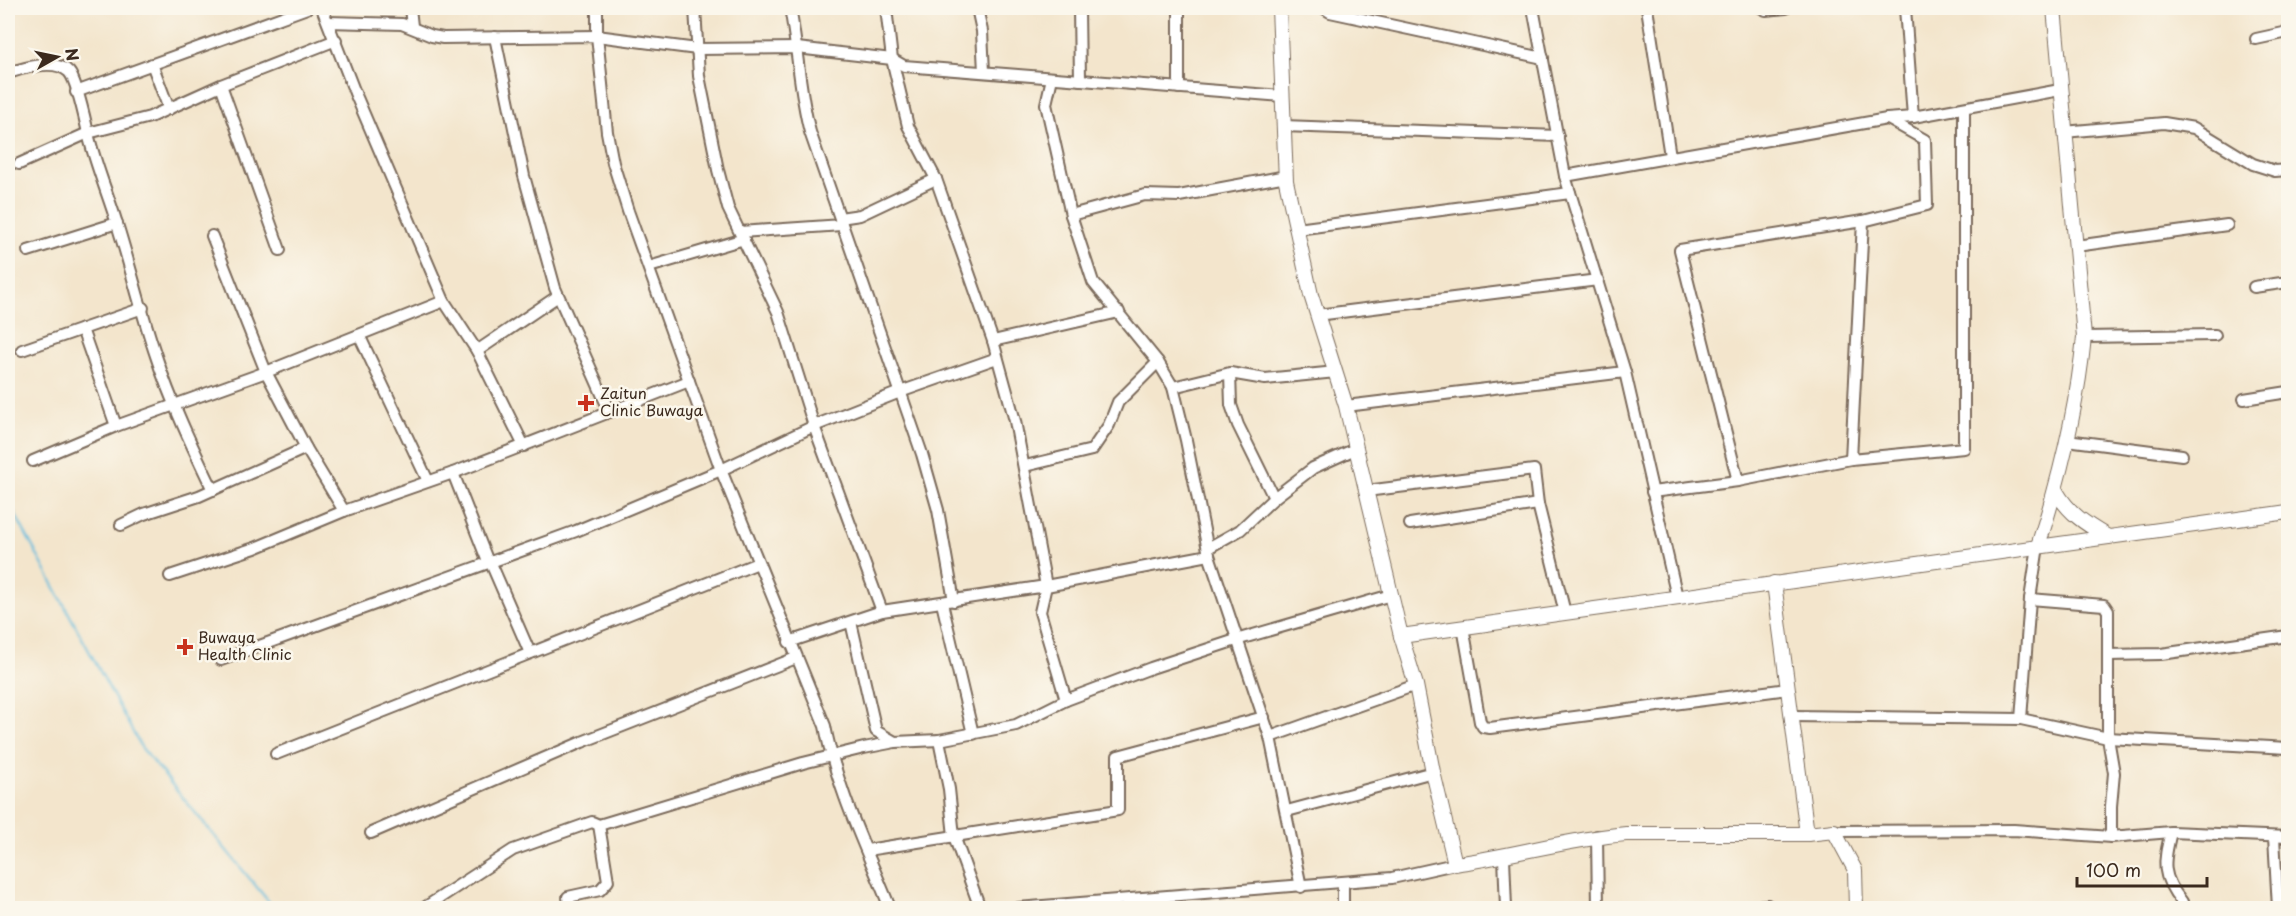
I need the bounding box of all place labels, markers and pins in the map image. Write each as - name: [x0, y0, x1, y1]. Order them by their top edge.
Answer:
- place label: Zaitun Clinic Buwaya: [600, 381, 703, 421]
- marker: Zaitun Clinic Buwaya: [577, 394, 595, 412]
- place label: Buwaya Health Clinic: [198, 625, 292, 665]
- marker: Buwaya Health Clinic: [176, 638, 194, 656]

